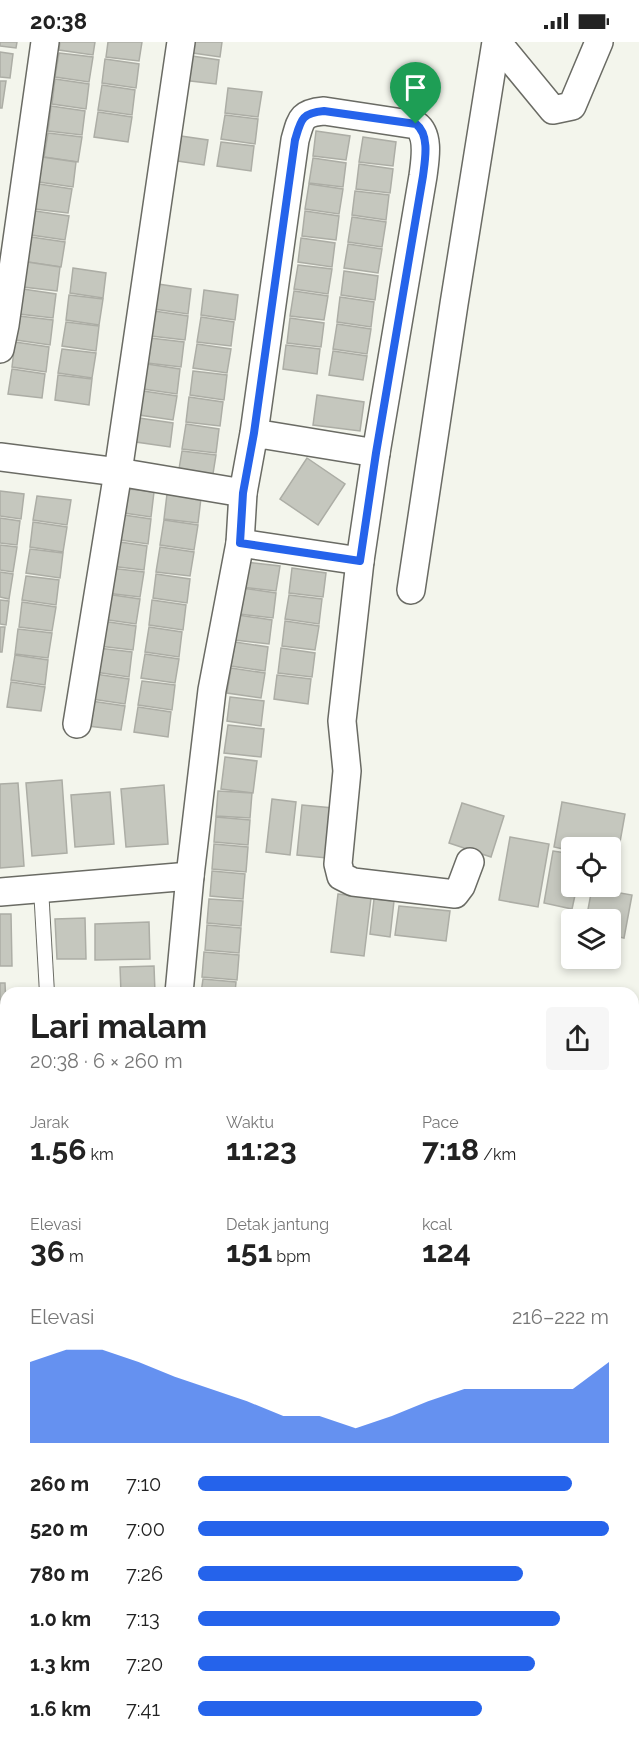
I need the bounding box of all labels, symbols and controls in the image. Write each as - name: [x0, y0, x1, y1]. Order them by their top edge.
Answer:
- text: 20:38: [30, 8, 87, 34]
- pin: [390, 62, 441, 124]
- icon: arrive: [399, 71, 432, 104]
- map controls: [561, 837, 621, 969]
- button: locate: [561, 837, 621, 897]
- button: layers: [561, 909, 621, 969]
- text: Lari malam: [30, 1007, 207, 1046]
- button: share: [546, 1007, 609, 1070]
- text: 20:38 · 6 × 260 m: [30, 1049, 183, 1073]
- text: Jarak: [30, 1113, 69, 1132]
- text: Waktu: [226, 1113, 274, 1132]
- text: Pace: [422, 1113, 459, 1132]
- text: 1.56: [30, 1132, 86, 1167]
- text: 11:23: [226, 1132, 297, 1167]
- text: 7:18: [422, 1132, 479, 1167]
- text: km: [86, 1145, 114, 1164]
- text: /km: [479, 1145, 516, 1164]
- text: Elevasi: [30, 1215, 82, 1234]
- text: Detak jantung: [226, 1215, 329, 1234]
- text: kcal: [422, 1215, 452, 1234]
- text: 36: [30, 1234, 65, 1269]
- text: 151: [226, 1234, 272, 1269]
- text: 124: [422, 1234, 471, 1269]
- text: m: [65, 1247, 84, 1266]
- text: bpm: [272, 1247, 311, 1266]
- text: Elevasi: [30, 1305, 94, 1329]
- text: 216–222 m: [512, 1305, 609, 1329]
- text: 260 m: [30, 1472, 89, 1496]
- text: 7:10: [126, 1472, 161, 1496]
- text: 520 m: [30, 1517, 88, 1541]
- text: 7:00: [126, 1517, 165, 1541]
- text: 780 m: [30, 1562, 89, 1586]
- text: 7:26: [126, 1562, 163, 1586]
- text: 1.0 km: [30, 1607, 91, 1631]
- text: 7:13: [126, 1607, 160, 1631]
- text: 1.3 km: [30, 1652, 90, 1676]
- text: 7:20: [126, 1652, 163, 1676]
- text: 1.6 km: [30, 1697, 91, 1721]
- text: 7:41: [126, 1697, 160, 1721]

